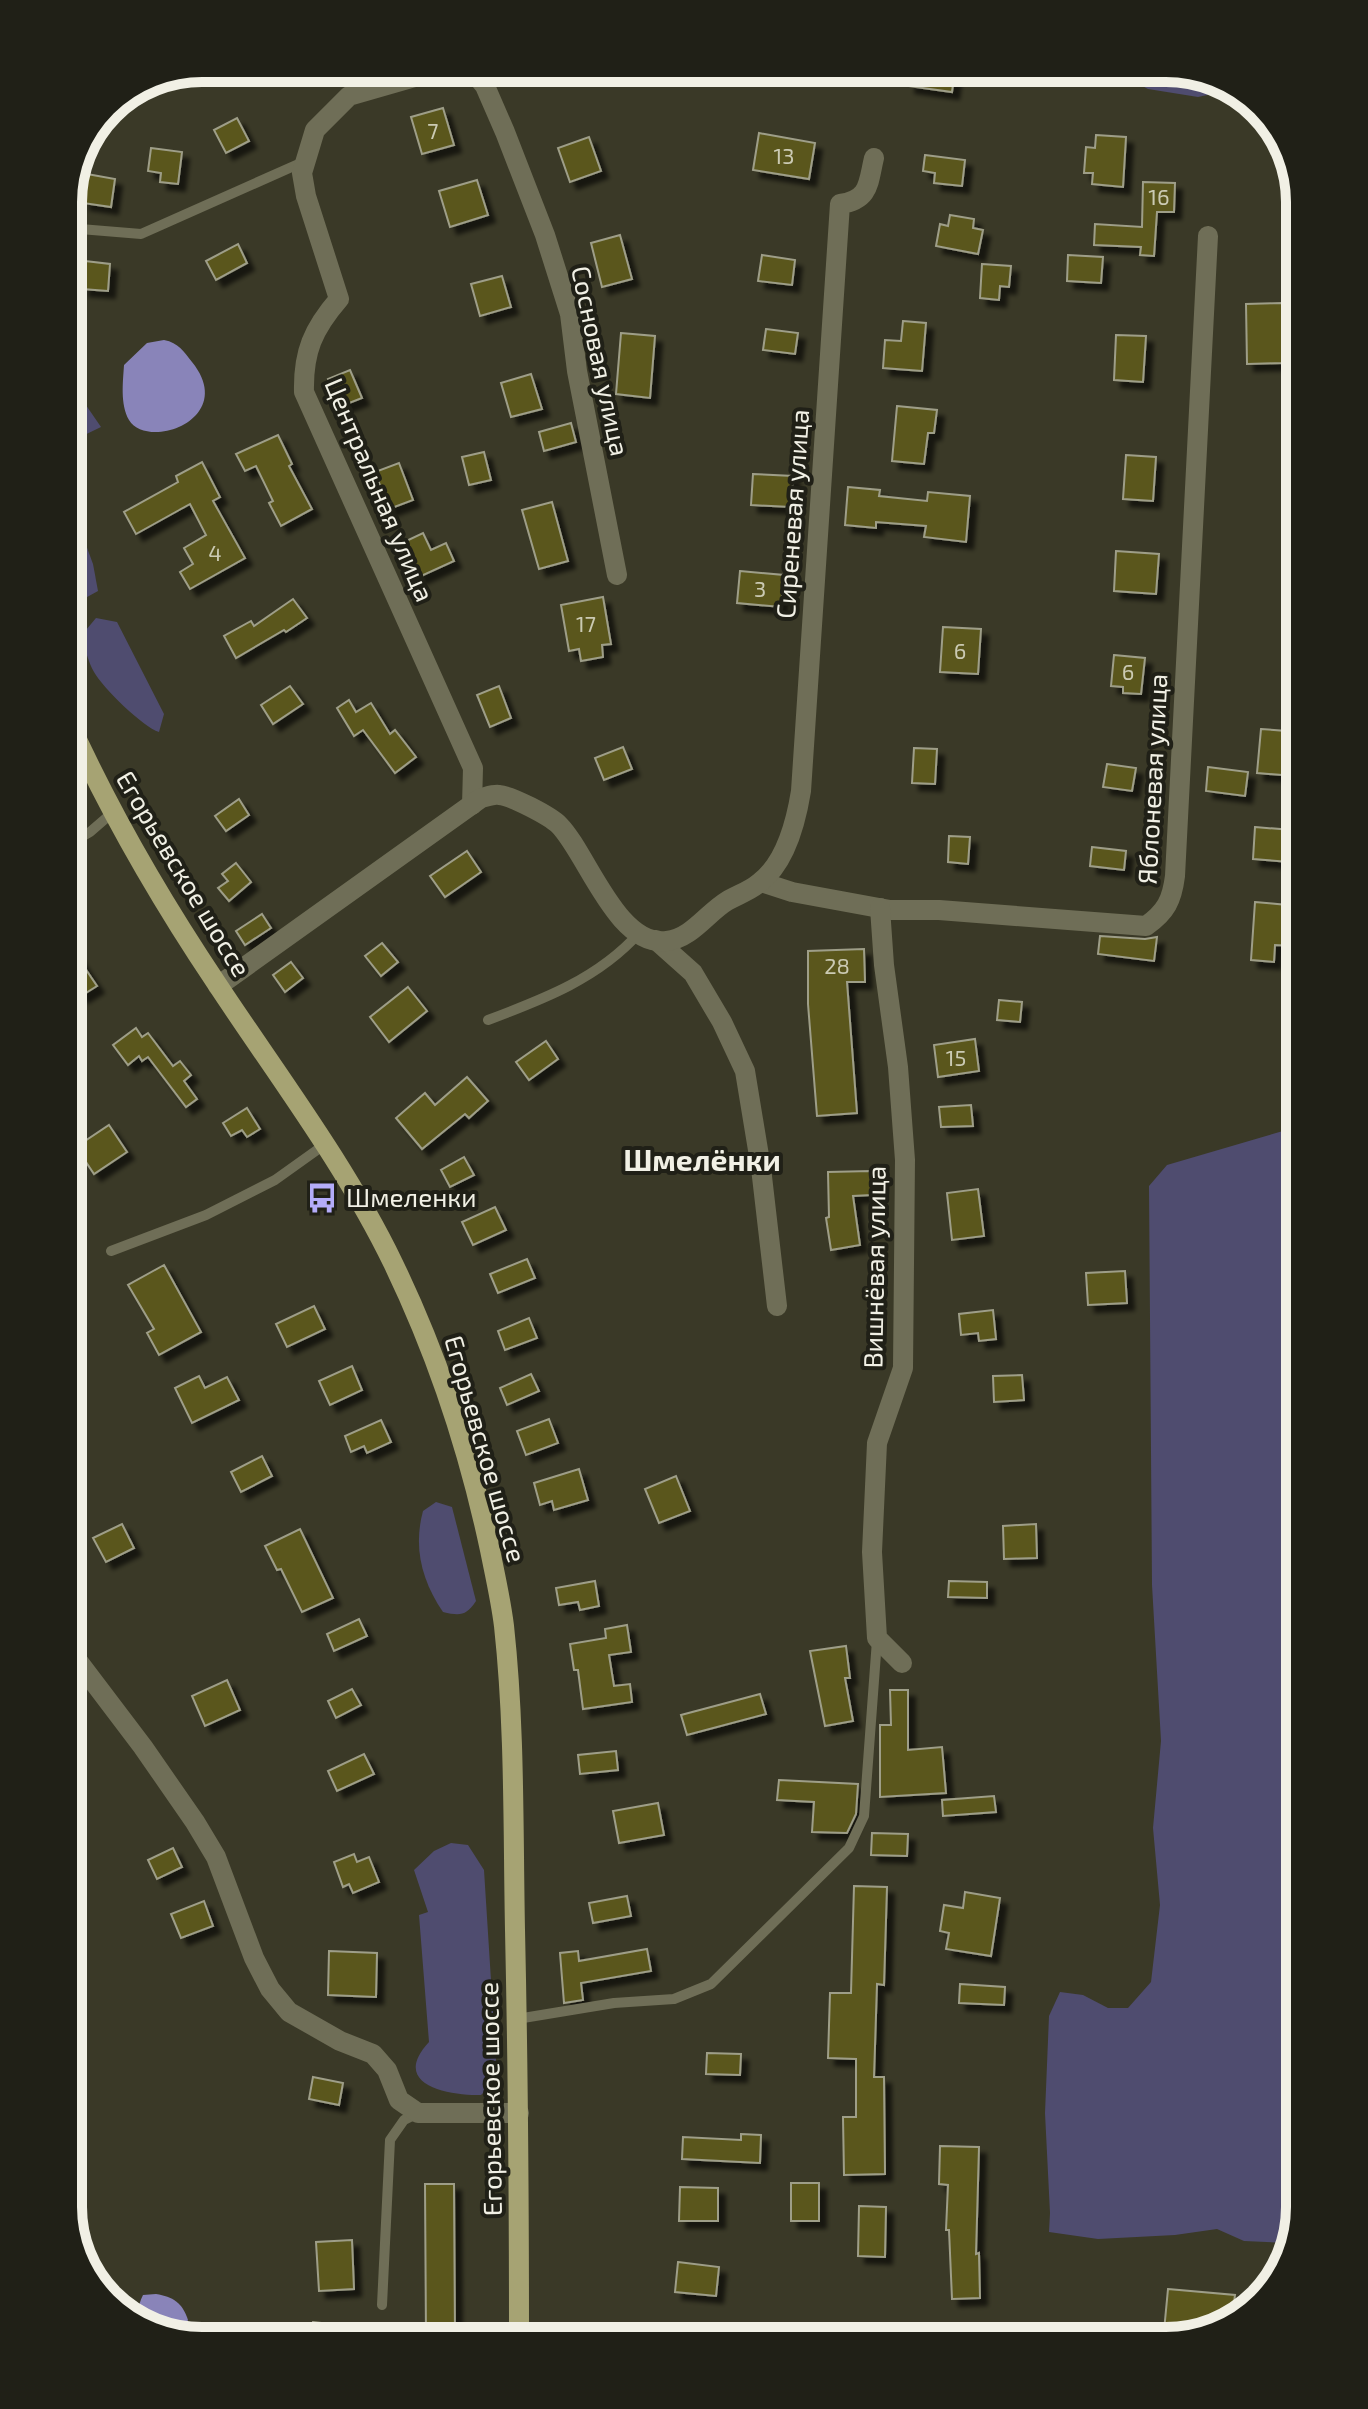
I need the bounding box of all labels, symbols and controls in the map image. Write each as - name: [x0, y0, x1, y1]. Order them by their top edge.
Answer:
- house number: 7: [427, 117, 439, 143]
- house number: 13: [774, 142, 795, 168]
- house number: 16: [1148, 183, 1170, 209]
- street label: Сосновая улица: [565, 263, 637, 459]
- street label: Центральная улица: [318, 373, 441, 606]
- street label: Сиреневая улица: [769, 408, 815, 620]
- house number: 4: [208, 539, 222, 565]
- house number: 3: [754, 575, 766, 601]
- house number: 17: [576, 610, 596, 636]
- house number: 6: [954, 637, 966, 663]
- house number: 6: [1122, 658, 1134, 684]
- street label: Яблоневая улица: [1131, 673, 1173, 885]
- street label: Егорьевское шоссе: [111, 765, 258, 982]
- house number: 28: [824, 952, 850, 978]
- house number: 15: [946, 1044, 966, 1070]
- district label: Шмелёнки: [623, 1141, 781, 1177]
- street label: Вишнёвая улица: [856, 1165, 892, 1369]
- bus stop icon: Шмеленки: [305, 1181, 339, 1215]
- place label: Шмеленки: [346, 1181, 477, 1212]
- street label: Егорьевское шоссе: [439, 1332, 534, 1566]
- street label: Егорьевское шоссе: [472, 1982, 507, 2217]

